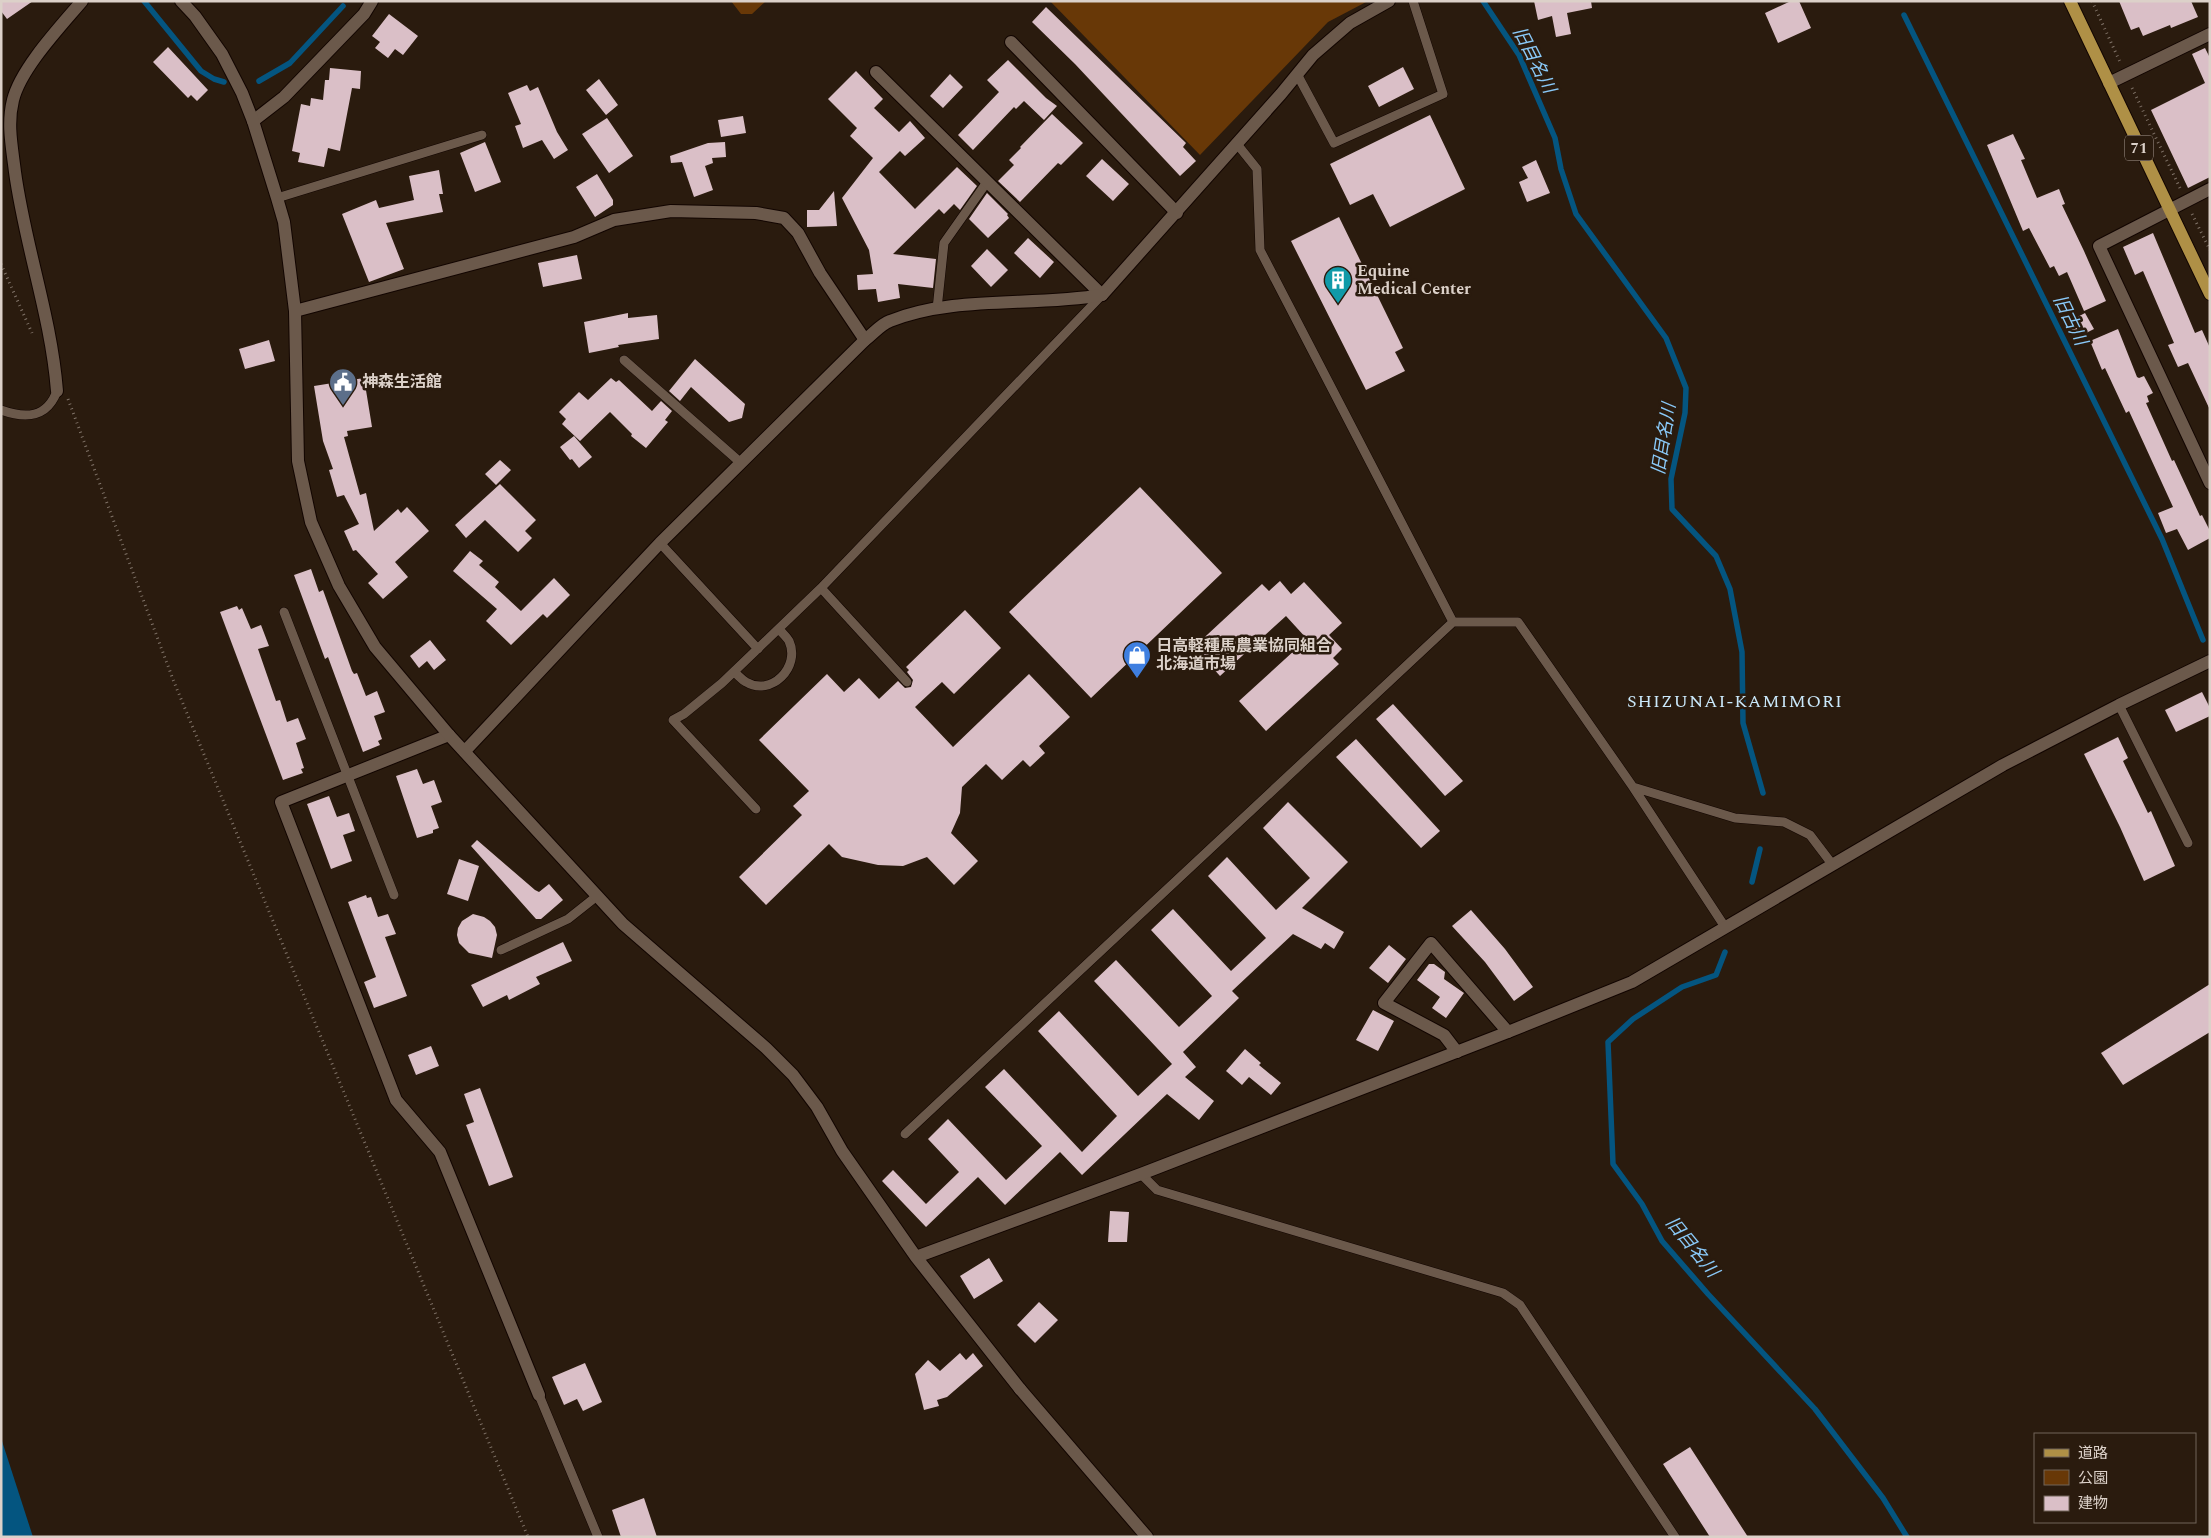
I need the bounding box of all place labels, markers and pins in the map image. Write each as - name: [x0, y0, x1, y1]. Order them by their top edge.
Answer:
- place label: Equine Medical Center: [1357, 259, 1471, 301]
- building icon: Equine Medical Center: [1323, 265, 1353, 304]
- public building icon: 神森生活館: [328, 367, 358, 406]
- place label: 神森生活館: [362, 370, 442, 394]
- place label: 日高軽種馬農業協同組合 北海道市場: [1156, 634, 1332, 676]
- shop icon: 日高軽種馬農業協同組合 北海道市場: [1122, 640, 1152, 679]

